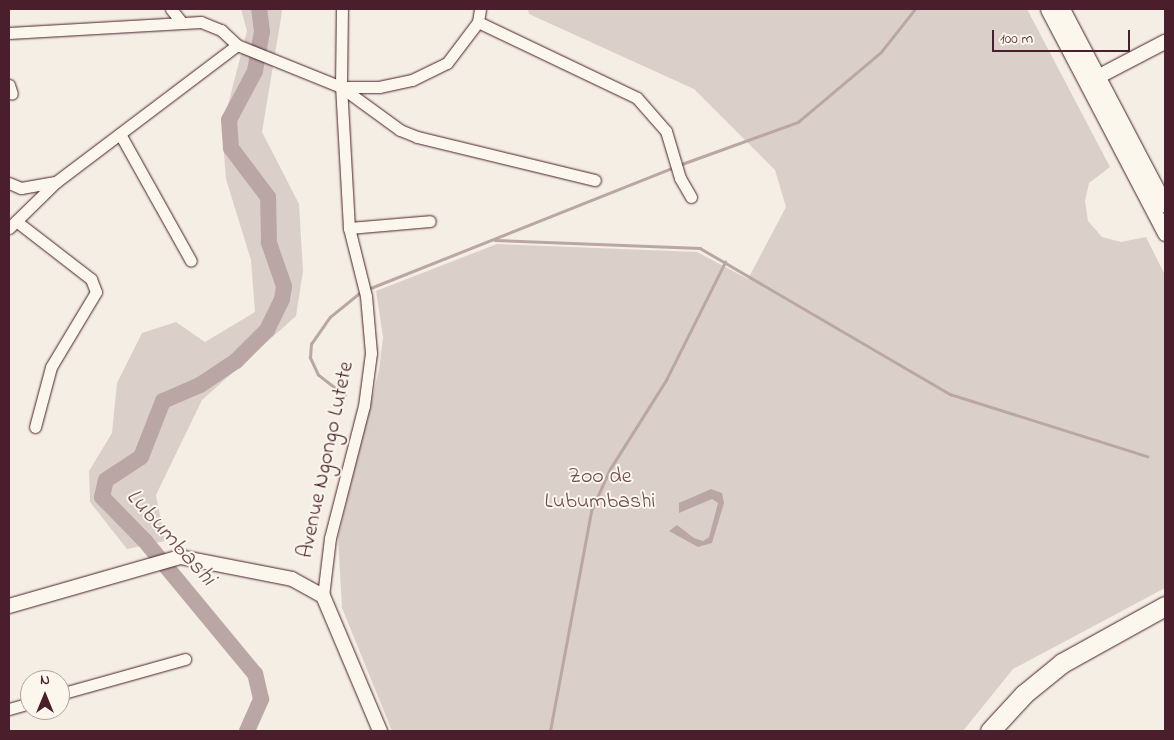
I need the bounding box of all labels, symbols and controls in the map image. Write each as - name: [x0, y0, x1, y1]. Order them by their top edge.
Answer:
- scale bar: [994, 20, 1132, 52]
- text: 100 m: [1000, 28, 1033, 50]
- street label: Avenue Ngongo Lutete: [293, 359, 361, 561]
- park label: Zoo de Lubumbashi: [545, 464, 655, 516]
- water label: Lubumbashi: [119, 483, 221, 593]
- north arrow: [20, 670, 70, 720]
- text: N: [40, 670, 50, 691]

